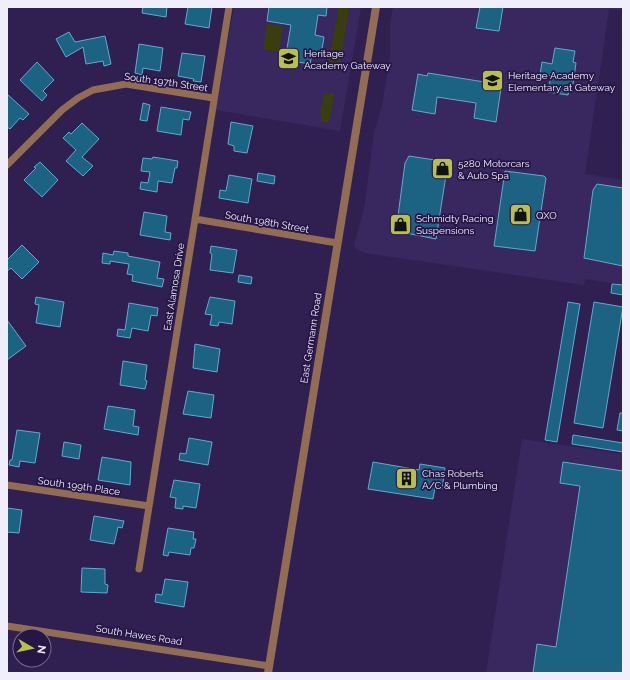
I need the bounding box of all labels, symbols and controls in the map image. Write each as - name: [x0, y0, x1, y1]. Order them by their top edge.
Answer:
- school or university icon: Heritage Academy Gateway: [276, 46, 302, 72]
- place label: Heritage Academy Gateway: [304, 48, 391, 71]
- school or university icon: Heritage Academy Elementary at Gateway: [479, 68, 505, 94]
- place label: Heritage Academy Elementary at Gateway: [508, 70, 616, 93]
- street label: South 197th Street: [123, 71, 209, 93]
- shop icon: 5280 Motorcars & Auto Spa: [429, 156, 455, 182]
- place label: 5280 Motorcars & Auto Spa: [458, 158, 530, 181]
- shop icon: QXO: [507, 202, 533, 228]
- street label: South 198th Street: [224, 209, 311, 235]
- place label: QXO: [536, 210, 557, 221]
- shop icon: Schmidty Racing Suspensions: [388, 211, 414, 237]
- place label: Schmidty Racing Suspensions: [416, 213, 494, 236]
- street label: East Alamosa Drive: [162, 242, 186, 332]
- street label: East Germann Road: [298, 292, 324, 384]
- building icon: Chas Roberts A/C & Plumbing: [394, 466, 420, 492]
- place label: Chas Roberts A/C & Plumbing: [422, 468, 498, 491]
- street label: South 199th Place: [37, 475, 121, 497]
- street label: South Hawes Road: [95, 623, 183, 647]
- north arrow: [12, 628, 52, 668]
- text: N: [34, 644, 48, 655]

